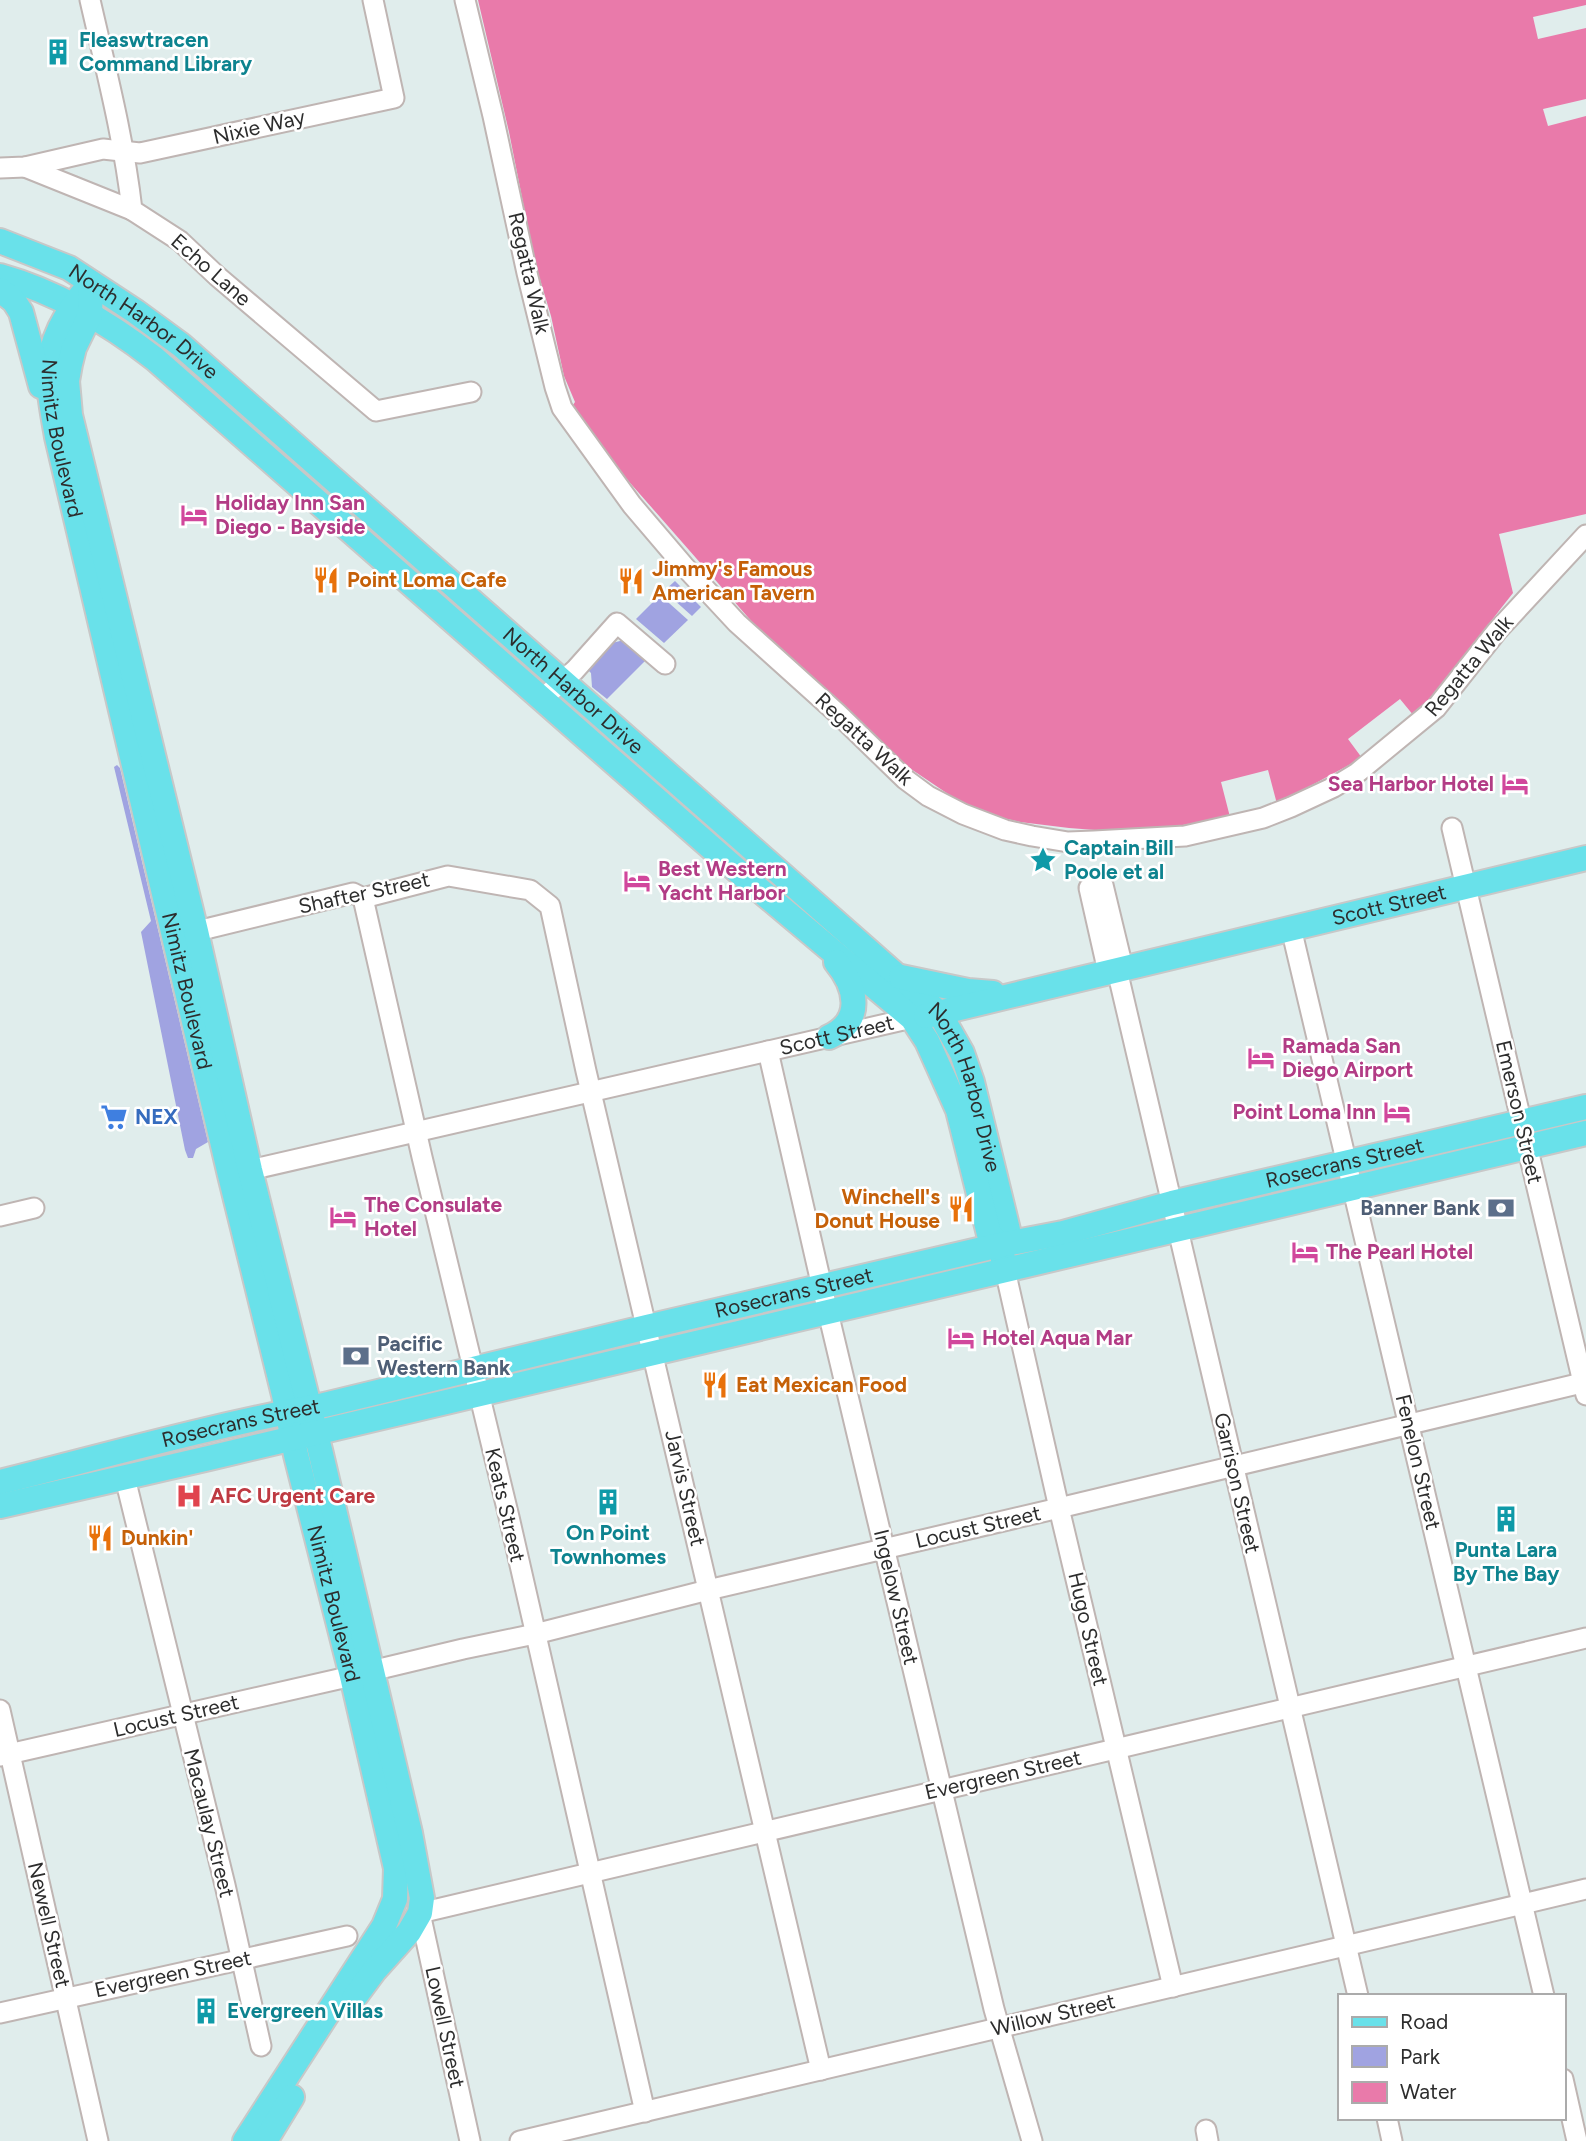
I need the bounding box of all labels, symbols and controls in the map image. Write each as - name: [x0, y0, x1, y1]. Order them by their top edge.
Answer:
- place label: Fleaswtracen Command Library: [79, 27, 253, 76]
- building icon: Fleaswtracen Command Library: [43, 37, 73, 67]
- street label: Nixie Way: [211, 104, 307, 149]
- street label: Regatta Walk: [503, 210, 556, 337]
- street label: Echo Lane: [166, 228, 256, 311]
- street label: North Harbor Drive: [64, 258, 224, 384]
- street label: Nimitz Boulevard: [36, 358, 88, 520]
- place label: Holiday Inn San Diego - Bayside: [215, 490, 366, 539]
- hotel icon: Holiday Inn San Diego - Bayside: [179, 500, 209, 530]
- place label: Jimmy's Famous American Tavern: [652, 556, 815, 605]
- restaurant icon: Point Loma Cafe: [311, 565, 341, 595]
- restaurant icon: Jimmy's Famous American Tavern: [616, 566, 646, 596]
- place label: Point Loma Cafe: [347, 567, 507, 592]
- street label: Regatta Walk: [1419, 609, 1519, 721]
- street label: North Harbor Drive: [498, 622, 649, 759]
- street label: Regatta Walk: [810, 687, 919, 791]
- hotel icon: Sea Harbor Hotel: [1500, 769, 1530, 799]
- place label: Sea Harbor Hotel: [1328, 771, 1494, 796]
- place label: Captain Bill Poole et al: [1064, 835, 1174, 884]
- place icon: Captain Bill Poole et al: [1028, 845, 1058, 875]
- place label: Best Western Yacht Harbor: [658, 856, 787, 905]
- street label: Shafter Street: [296, 866, 432, 919]
- hotel icon: Best Western Yacht Harbor: [622, 866, 652, 896]
- street label: Scott Street: [1329, 879, 1448, 930]
- street label: Nimitz Boulevard: [157, 910, 218, 1072]
- street label: North Harbor Drive: [923, 997, 1006, 1175]
- street label: Scott Street: [777, 1010, 896, 1060]
- place label: Ramada San Diego Airport: [1282, 1033, 1413, 1082]
- street label: Emerson Street: [1491, 1038, 1548, 1186]
- hotel icon: Ramada San Diego Airport: [1246, 1043, 1276, 1073]
- hotel icon: Point Loma Inn: [1382, 1097, 1412, 1127]
- place label: Point Loma Inn: [1233, 1099, 1376, 1124]
- supermarket icon: NEX: [99, 1102, 129, 1132]
- place label: NEX: [135, 1104, 179, 1129]
- street label: Rosecrans Street: [1263, 1132, 1426, 1193]
- place label: Winchell's Donut House: [815, 1184, 940, 1233]
- place label: The Consulate Hotel: [364, 1192, 503, 1241]
- bank icon: Banner Bank: [1486, 1193, 1516, 1223]
- restaurant icon: Winchell's Donut House: [946, 1194, 976, 1224]
- place label: Banner Bank: [1360, 1195, 1481, 1220]
- hotel icon: The Consulate Hotel: [328, 1202, 358, 1232]
- hotel icon: The Pearl Hotel: [1290, 1237, 1320, 1267]
- place label: The Pearl Hotel: [1326, 1239, 1473, 1264]
- street label: Rosecrans Street: [712, 1262, 875, 1323]
- hotel icon: Hotel Aqua Mar: [946, 1323, 976, 1353]
- place label: Hotel Aqua Mar: [982, 1325, 1133, 1350]
- place label: Pacific Western Bank: [377, 1331, 511, 1380]
- bank icon: Pacific Western Bank: [341, 1341, 371, 1371]
- restaurant icon: Eat Mexican Food: [700, 1370, 730, 1400]
- place label: Eat Mexican Food: [736, 1372, 907, 1397]
- street label: Fenelon Street: [1391, 1392, 1446, 1532]
- street label: Rosecrans Street: [159, 1393, 322, 1452]
- street label: Garrison Street: [1209, 1410, 1266, 1556]
- street label: Jarvis Street: [660, 1427, 711, 1548]
- street label: Keats Street: [480, 1445, 531, 1565]
- hospital icon: AFC Urgent Care: [174, 1481, 204, 1511]
- place label: AFC Urgent Care: [210, 1483, 376, 1508]
- building icon: On Point Townhomes: [593, 1487, 623, 1517]
- street label: Locust Street: [913, 1500, 1043, 1553]
- building icon: Punta Lara By The Bay: [1491, 1504, 1521, 1534]
- place label: On Point Townhomes: [550, 1520, 666, 1569]
- street label: Nimitz Boulevard: [302, 1522, 366, 1684]
- restaurant icon: Dunkin': [85, 1523, 115, 1553]
- place label: Dunkin': [121, 1525, 193, 1550]
- street label: Ingelow Street: [869, 1527, 924, 1667]
- place label: Punta Lara By The Bay: [1453, 1537, 1560, 1586]
- street label: Hugo Street: [1063, 1570, 1114, 1688]
- street label: Locust Street: [111, 1689, 241, 1742]
- street label: Evergreen Street: [922, 1744, 1084, 1805]
- street label: Macaulay Street: [179, 1746, 240, 1900]
- street label: Newell Street: [23, 1860, 76, 1990]
- street label: Evergreen Street: [92, 1945, 254, 2002]
- street label: Lowell Street: [420, 1964, 471, 2090]
- street label: Willow Street: [988, 1988, 1117, 2041]
- legend: [1338, 1994, 1565, 2120]
- building icon: Evergreen Villas: [191, 1996, 221, 2026]
- place label: Evergreen Villas: [227, 1998, 383, 2023]
- text: Road: [1400, 2009, 1448, 2034]
- text: Park: [1400, 2044, 1441, 2069]
- text: Water: [1400, 2079, 1456, 2104]

